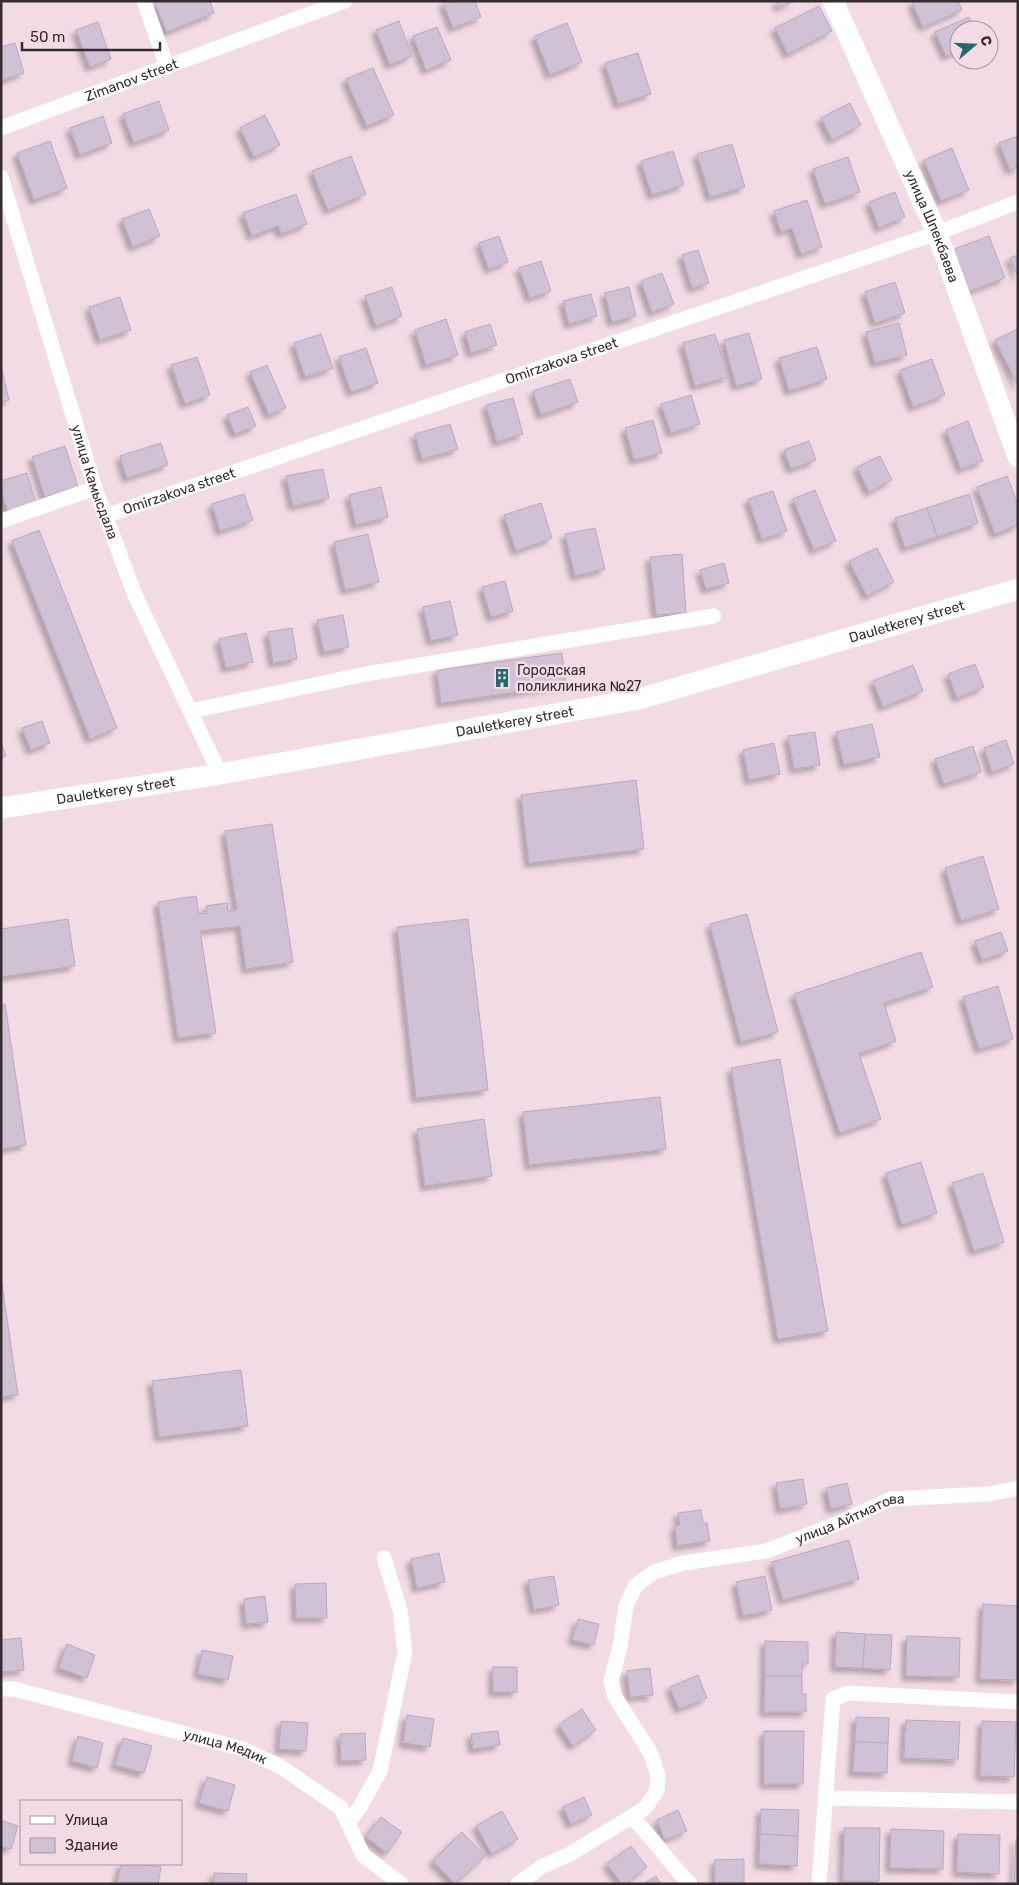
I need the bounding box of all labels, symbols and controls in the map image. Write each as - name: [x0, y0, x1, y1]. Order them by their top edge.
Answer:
- scale bar: [22, 20, 160, 52]
- north arrow: [949, 20, 999, 70]
- text: 50 m: [30, 28, 65, 46]
- text: С: [976, 34, 996, 49]
- street label: Zimanov street: [83, 55, 181, 105]
- street label: улица Шпекбаева: [901, 167, 962, 285]
- street label: Omirzakova street: [503, 334, 620, 388]
- street label: улица Камысдала: [67, 423, 121, 542]
- street label: Omirzakova street: [121, 464, 238, 518]
- street label: Dauletkerey street: [847, 597, 967, 647]
- place label: Городская поликлиника №27: [517, 662, 641, 695]
- building icon: Городская поликлиника №27: [491, 667, 513, 689]
- street label: Dauletkerey street: [454, 703, 576, 741]
- street label: Dauletkerey street: [55, 773, 177, 808]
- street label: улица Айтматова: [793, 1490, 905, 1548]
- street label: улица Медик: [181, 1726, 270, 1768]
- legend: [20, 1800, 182, 1865]
- text: Улица: [65, 1811, 108, 1829]
- text: Здание: [65, 1836, 118, 1854]

